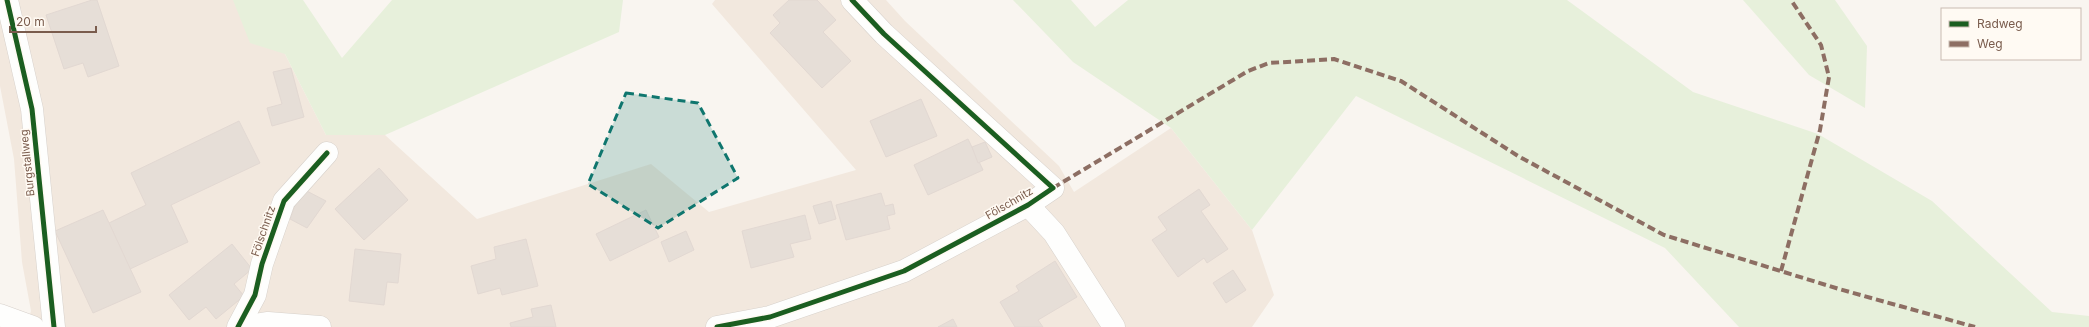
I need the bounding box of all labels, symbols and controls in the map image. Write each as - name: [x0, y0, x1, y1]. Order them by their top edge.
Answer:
- scale bar: [10, 8, 96, 34]
- legend: [1941, 8, 2081, 60]
- text: 20 m: [16, 14, 45, 29]
- text: Radweg: [1977, 16, 2023, 31]
- text: Weg: [1977, 36, 2003, 51]
- street label: Burgstallweg: [17, 129, 37, 197]
- street label: Fölschnitz: [983, 184, 1035, 222]
- street label: Fölschnitz: [248, 204, 278, 258]

